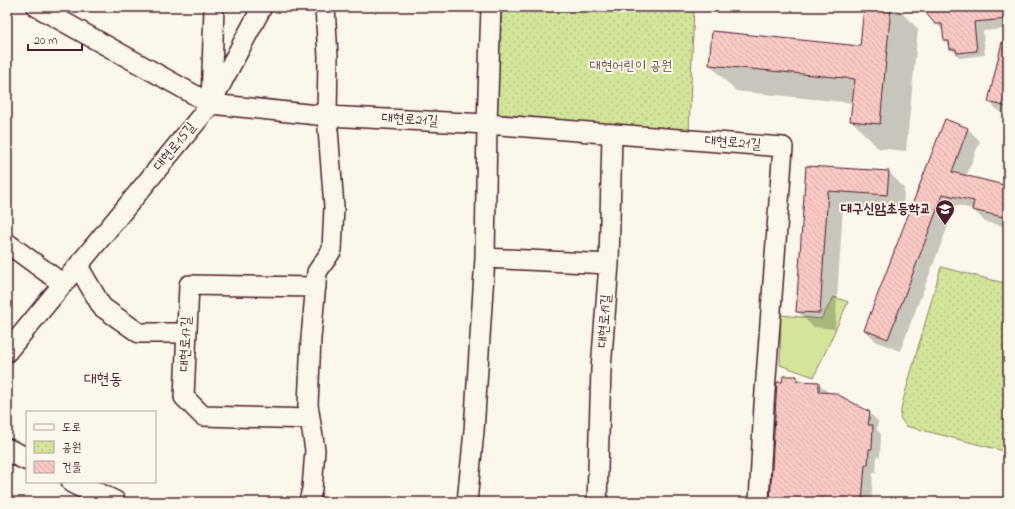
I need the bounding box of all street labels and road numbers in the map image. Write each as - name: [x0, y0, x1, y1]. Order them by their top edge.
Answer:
- street label: 대현로21길: [381, 108, 439, 132]
- street label: 대현로15길: [149, 117, 202, 176]
- street label: 대현로21길: [704, 131, 763, 155]
- street label: 대현로19길: [593, 293, 617, 349]
- street label: 대현로17길: [175, 315, 197, 372]

